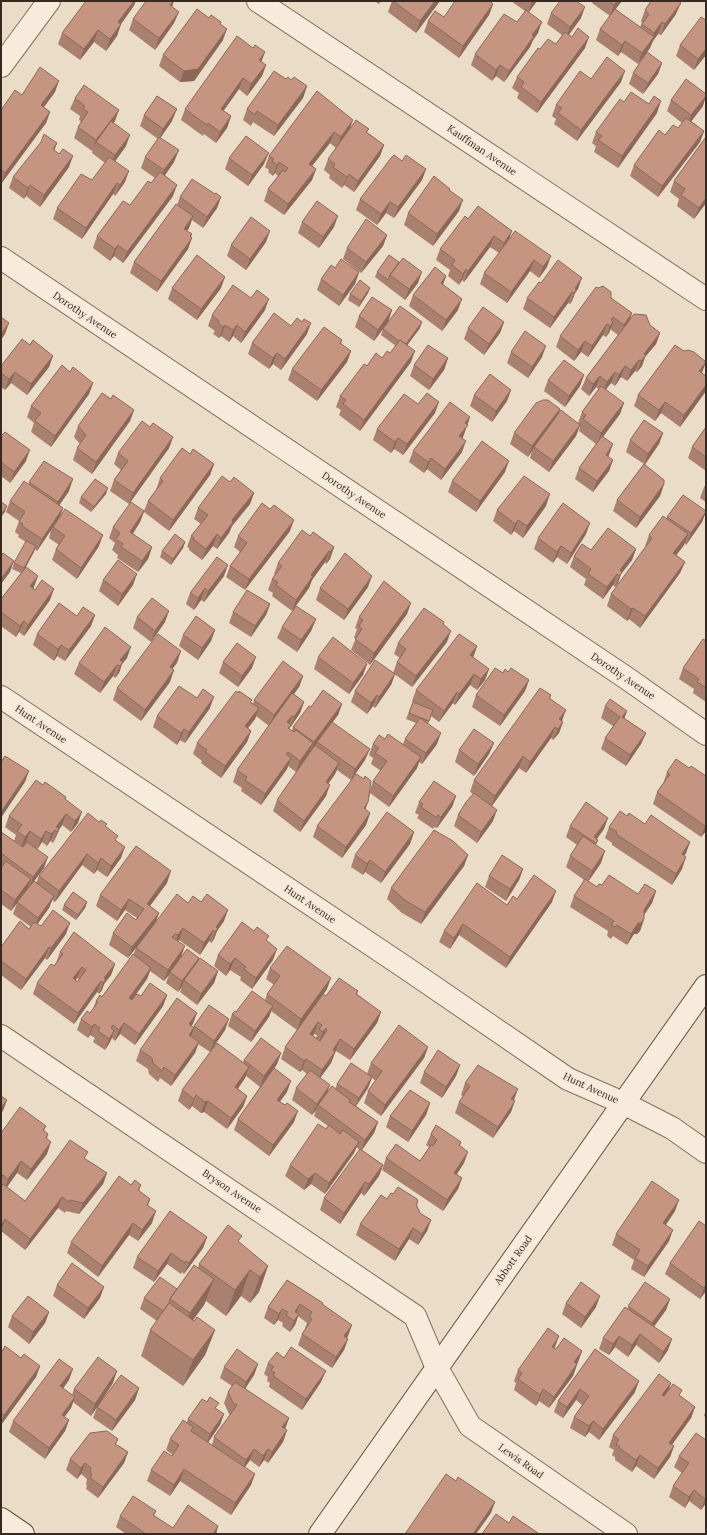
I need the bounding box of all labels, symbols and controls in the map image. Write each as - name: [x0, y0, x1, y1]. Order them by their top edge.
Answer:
- street label: Kauffman Avenue: [445, 122, 520, 179]
- street label: Dorothy Avenue: [50, 289, 120, 342]
- street label: Dorothy Avenue: [319, 469, 389, 522]
- street label: Dorothy Avenue: [588, 650, 658, 703]
- street label: Hunt Avenue: [12, 702, 70, 746]
- street label: Hunt Avenue: [281, 882, 339, 926]
- street label: Hunt Avenue: [561, 1069, 621, 1107]
- street label: Bryson Avenue: [200, 1166, 265, 1216]
- street label: Abbott Road: [491, 1233, 535, 1288]
- street label: Lewis Road: [496, 1441, 546, 1481]

